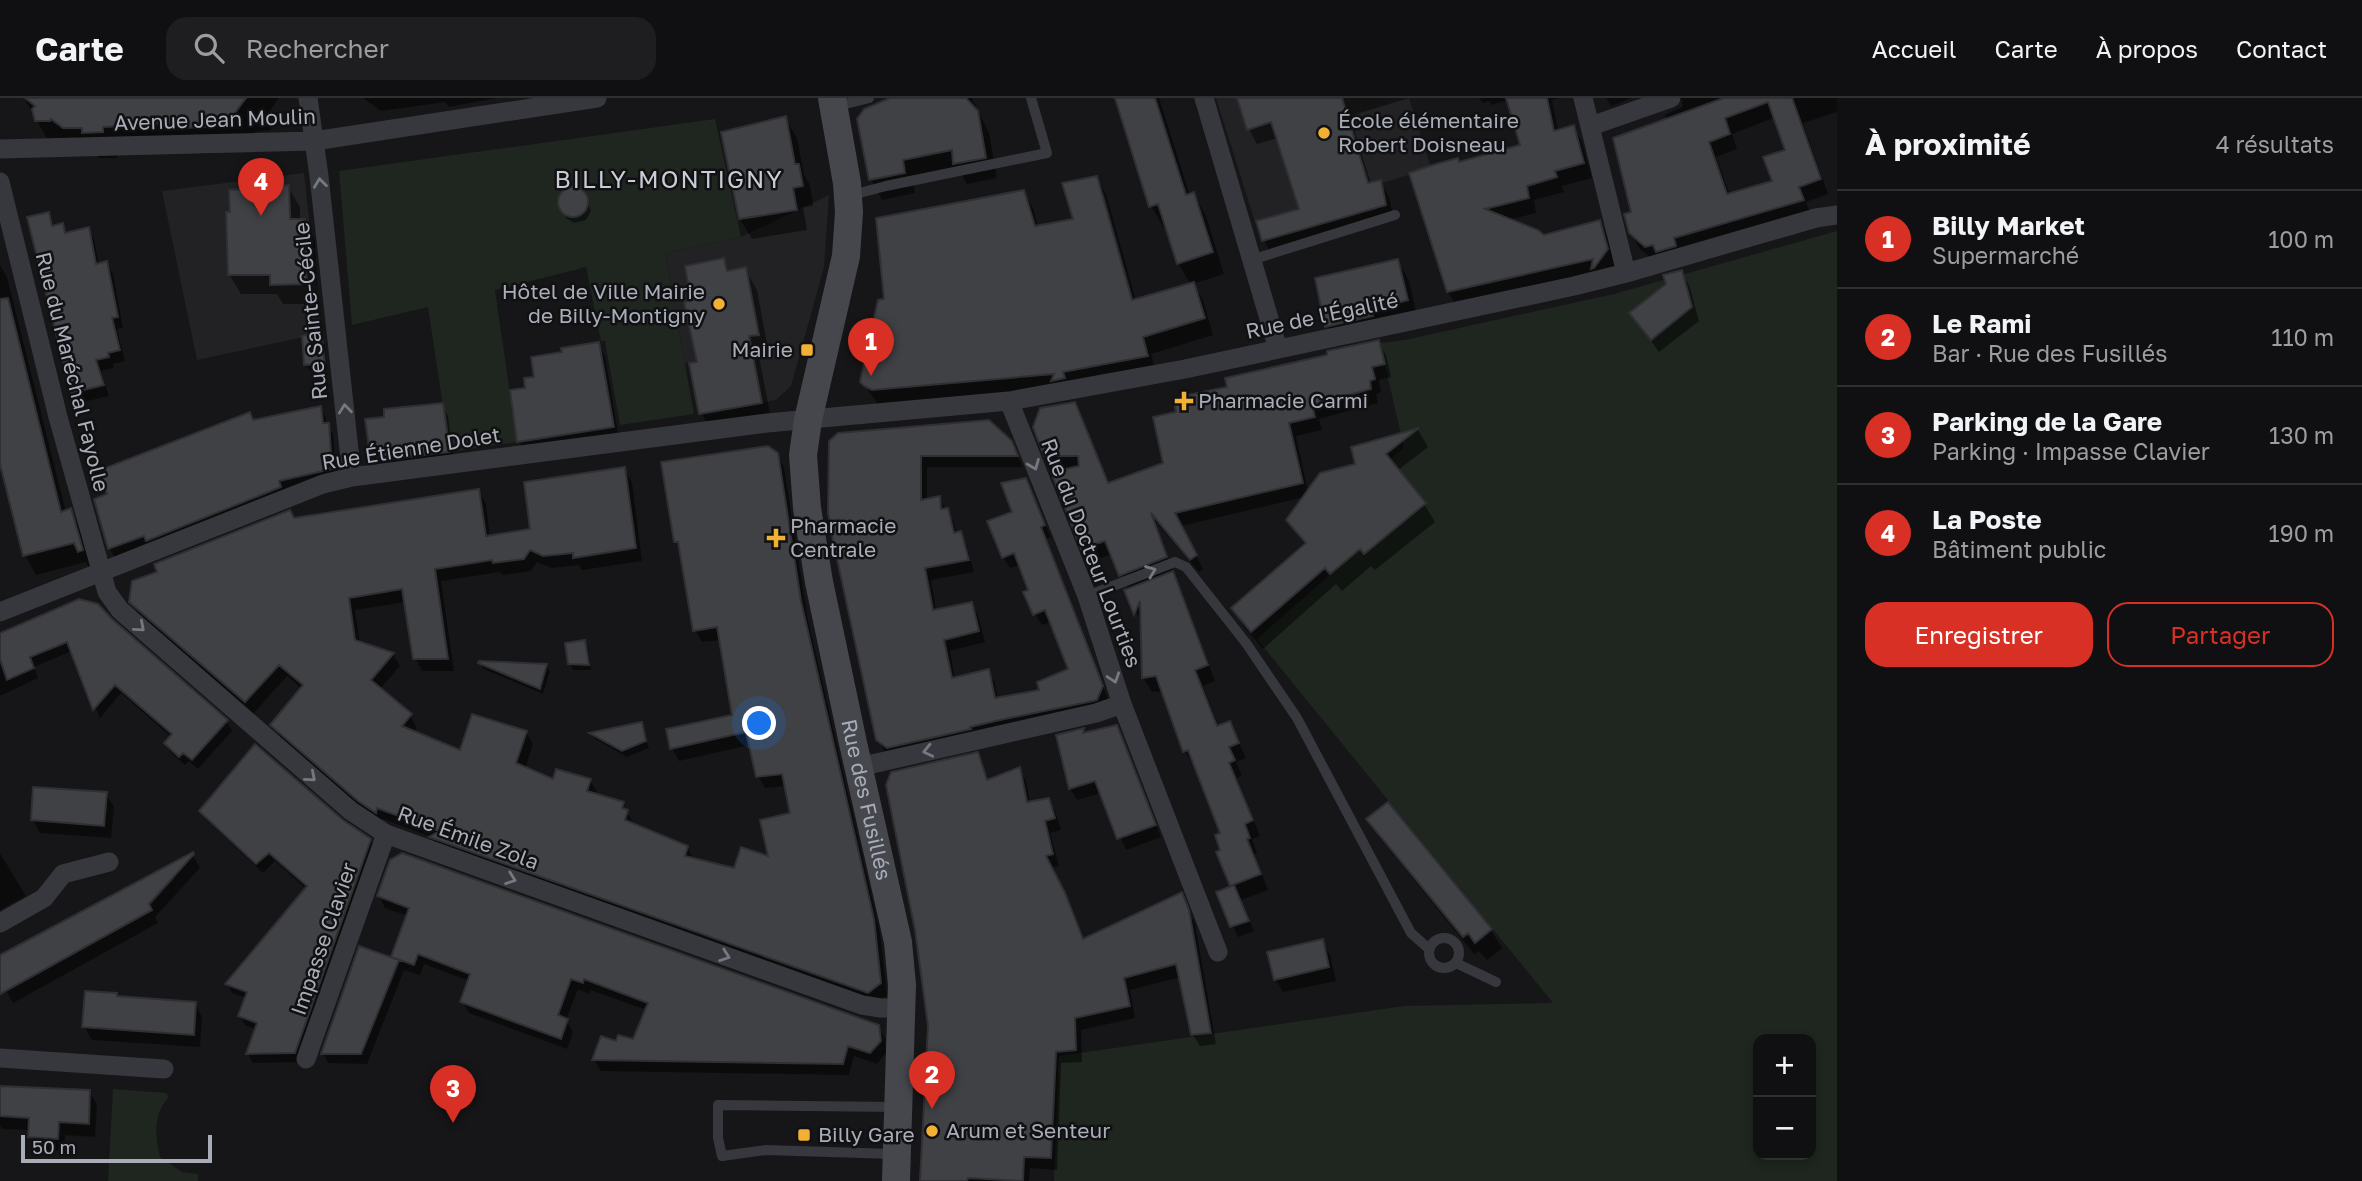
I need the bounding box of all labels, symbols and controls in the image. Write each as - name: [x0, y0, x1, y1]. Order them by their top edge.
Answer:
- search box: [166, 17, 656, 80]
- text: Carte: [35, 29, 124, 68]
- icon: search: [190, 29, 228, 67]
- text: Rechercher: [246, 33, 389, 64]
- text: Accueil: [1872, 34, 1956, 63]
- text: Carte: [1994, 34, 2058, 63]
- text: À propos: [2096, 34, 2198, 63]
- text: Contact: [2236, 34, 2327, 63]
- street label: Avenue Jean Moulin: [114, 102, 316, 136]
- place label: École élémentaire Robert Doisneau: [1338, 107, 1519, 157]
- marker: École élémentaire Robert Doisneau: [1316, 125, 1332, 141]
- text: À proximité: [1865, 126, 2031, 162]
- text: 4 résultats: [2216, 130, 2334, 158]
- pin: 4: [238, 158, 284, 216]
- district label: BILLY-MONTIGNY: [554, 164, 784, 193]
- one-way arrow: [313, 177, 328, 188]
- text: Billy Market: [1932, 210, 2085, 241]
- street label: Rue Sainte-Cécile: [288, 221, 332, 401]
- text: 1: [1882, 225, 1894, 253]
- text: 100 m: [2268, 225, 2334, 253]
- text: Supermarché: [1932, 241, 2079, 269]
- street label: Rue du Maréchal Fayolle: [31, 249, 115, 494]
- place label: Hôtel de Ville Mairie de Billy-Montigny: [502, 278, 705, 328]
- street label: Rue de l'Égalité: [1243, 286, 1400, 344]
- marker: Hôtel de Ville Mairie de Billy-Montigny: [711, 296, 727, 312]
- text: Le Rami: [1932, 308, 2031, 339]
- pin: 1: [848, 318, 894, 376]
- text: 2: [1881, 323, 1895, 351]
- text: 110 m: [2271, 323, 2334, 351]
- place label: Mairie: [731, 336, 793, 362]
- text: Bar · Rue des Fusillés: [1932, 339, 2167, 367]
- marker: Mairie: [799, 342, 815, 358]
- place label: Pharmacie Carmi: [1198, 387, 1368, 413]
- marker: Pharmacie Carmi: [1176, 393, 1192, 409]
- one-way arrow: [338, 404, 353, 415]
- text: Parking de la Gare: [1932, 406, 2162, 437]
- street label: Rue Étienne Dolet: [320, 421, 502, 475]
- text: 3: [1881, 421, 1895, 449]
- text: 130 m: [2269, 421, 2334, 449]
- street label: Rue du Docteur Lourties: [1036, 434, 1148, 671]
- text: Parking · Impasse Clavier: [1932, 437, 2210, 465]
- one-way arrow: [1026, 458, 1040, 470]
- text: La Poste: [1932, 504, 2042, 535]
- place label: Pharmacie Centrale: [790, 512, 896, 562]
- text: 4: [1881, 519, 1895, 547]
- text: 190 m: [2269, 519, 2334, 547]
- marker: Pharmacie Centrale: [768, 530, 784, 546]
- text: Bâtiment public: [1932, 535, 2106, 563]
- one-way arrow: [1144, 566, 1156, 580]
- button: Enregistrer: [1865, 602, 2093, 667]
- button: Partager: [2107, 602, 2334, 667]
- one-way arrow: [132, 619, 145, 631]
- one-way arrow: [1105, 671, 1120, 683]
- your location: [742, 706, 776, 740]
- street label: Rue des Fusillés: [836, 717, 898, 882]
- one-way arrow: [922, 743, 934, 757]
- one-way arrow: [303, 769, 316, 781]
- street label: Rue Émile Zola: [394, 799, 542, 875]
- street label: Impasse Clavier: [285, 859, 361, 1018]
- one-way arrow: [505, 871, 517, 885]
- one-way arrow: [719, 948, 731, 962]
- map controls: [1753, 1034, 1816, 1160]
- button: +: [1753, 1034, 1816, 1097]
- pin: 2: [909, 1051, 955, 1109]
- pin: 3: [430, 1065, 476, 1123]
- button: −: [1753, 1097, 1816, 1160]
- place label: Arum et Senteur: [946, 1117, 1110, 1143]
- place label: Billy Gare: [818, 1121, 915, 1147]
- marker: Arum et Senteur: [924, 1123, 940, 1139]
- marker: Billy Gare: [796, 1127, 812, 1143]
- scale bar: [21, 1132, 212, 1164]
- text: 50 m: [32, 1135, 76, 1158]

